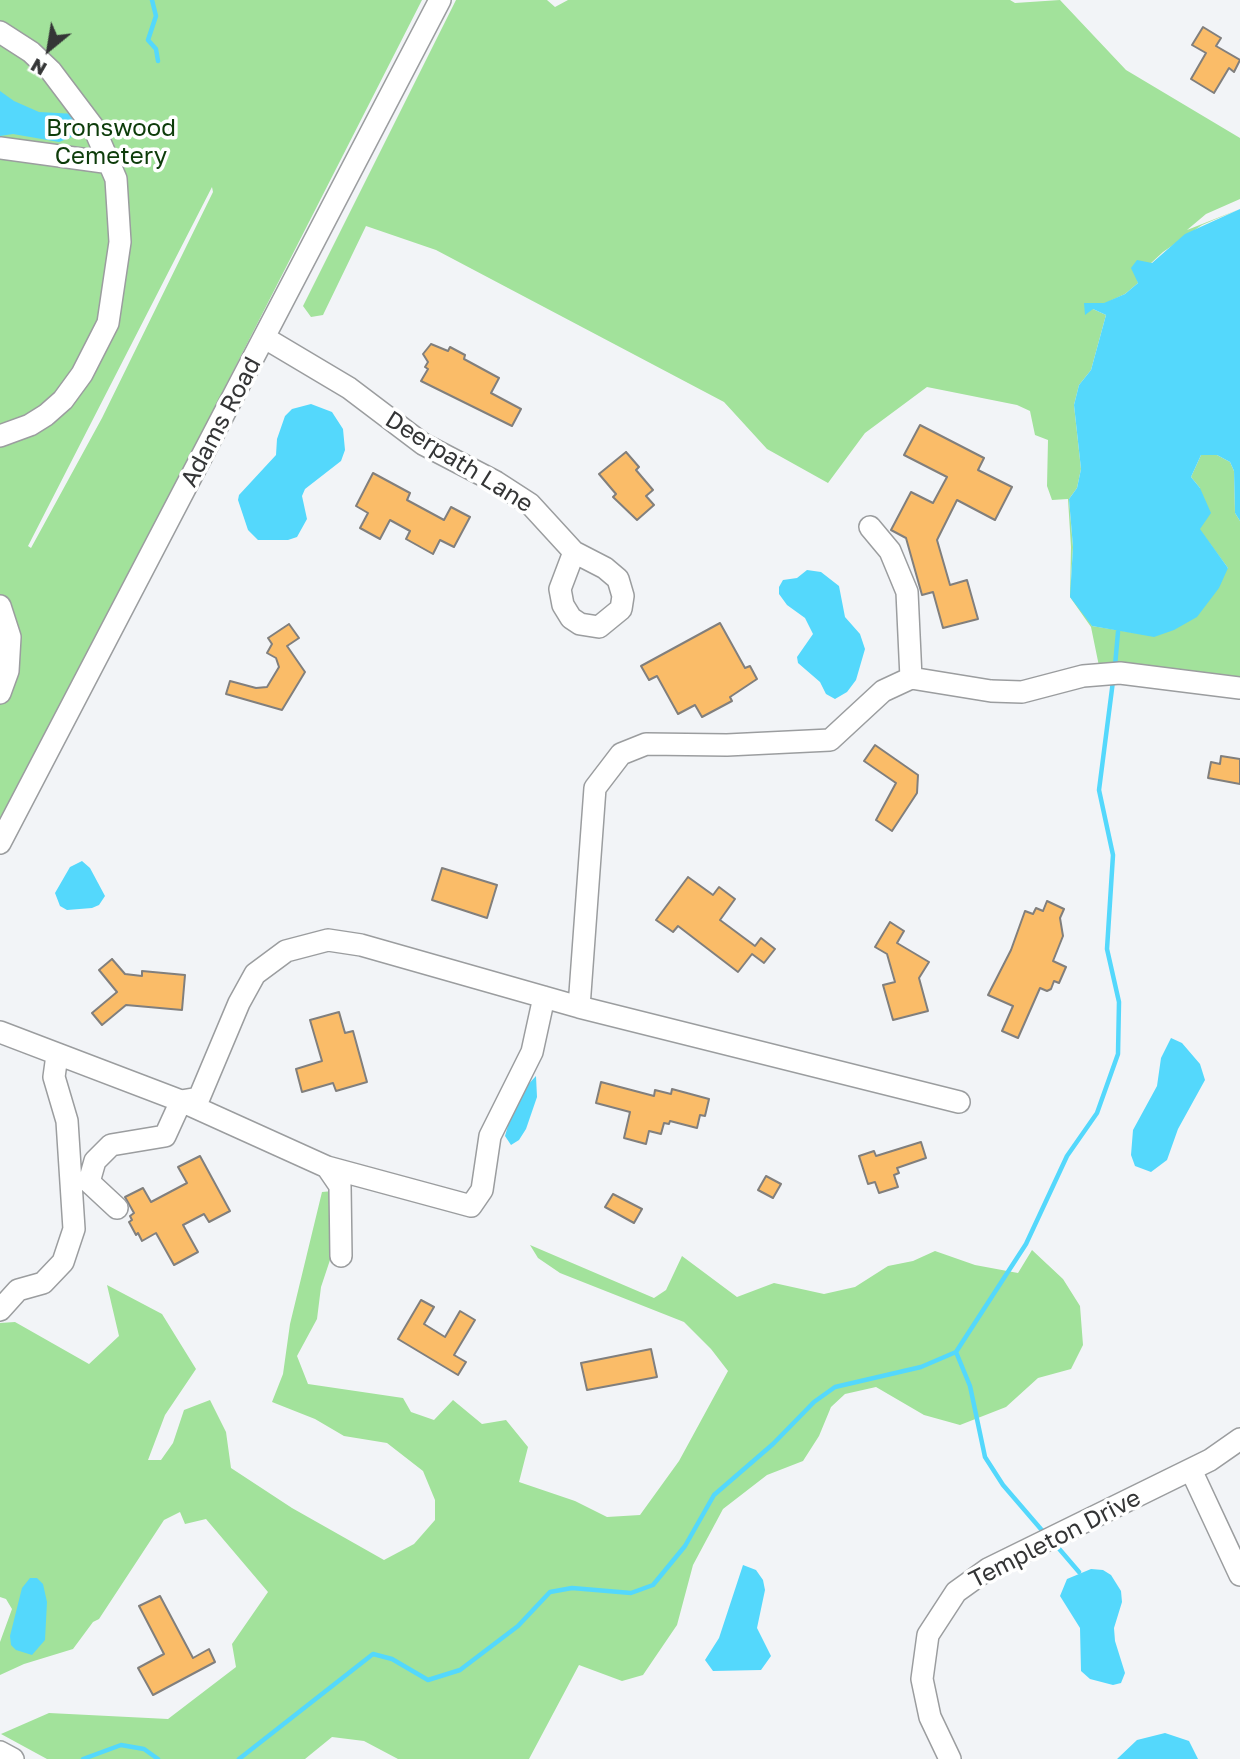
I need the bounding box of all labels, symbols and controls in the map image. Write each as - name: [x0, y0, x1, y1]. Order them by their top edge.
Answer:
- north arrow: [14, 14, 84, 84]
- text: N: [26, 54, 50, 81]
- park label: Bronswood Cemetery: [46, 114, 176, 170]
- street label: Adams Road: [175, 352, 267, 492]
- street label: Deerpath Lane: [380, 405, 538, 519]
- street label: Templeton Drive: [965, 1483, 1145, 1595]

